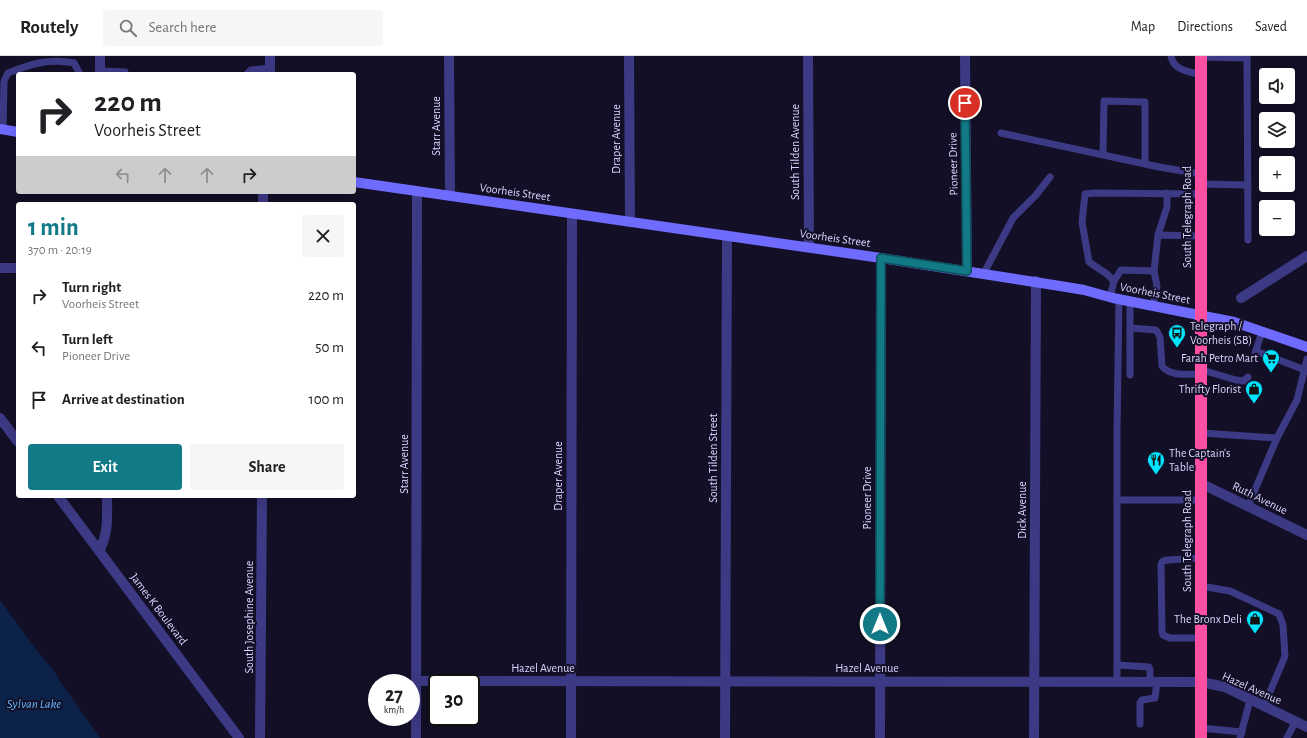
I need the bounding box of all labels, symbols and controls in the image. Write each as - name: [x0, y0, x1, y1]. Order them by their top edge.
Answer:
- search box: [103, 10, 383, 46]
- icon: search: [117, 17, 139, 39]
- text: Routely: [20, 18, 79, 37]
- text: Search here: [149, 20, 216, 35]
- text: Map: [1131, 20, 1155, 34]
- text: Directions: [1177, 20, 1233, 34]
- text: Saved: [1255, 20, 1287, 34]
- map controls: [1259, 68, 1295, 236]
- button: sound: [1259, 68, 1295, 104]
- pin: [948, 86, 982, 120]
- icon: right: [28, 88, 80, 140]
- text: 220 m: [94, 89, 162, 117]
- icon: arrive: [954, 92, 976, 114]
- street label: Starr Avenue: [430, 96, 442, 156]
- street label: Draper Avenue: [610, 104, 622, 174]
- street label: South Tilden Avenue: [789, 104, 801, 200]
- button: layers: [1259, 112, 1295, 148]
- text: Voorheis Street: [94, 122, 201, 140]
- street label: Pioneer Drive: [946, 132, 960, 196]
- button: +: [1259, 156, 1295, 192]
- icon: left: [112, 164, 134, 186]
- icon: ahead: [154, 164, 176, 186]
- icon: ahead: [196, 164, 218, 186]
- icon: right: [238, 164, 260, 186]
- street label: South Telegraph Road: [1181, 166, 1193, 268]
- street label: Voorheis Street: [479, 181, 551, 203]
- button: −: [1259, 200, 1295, 236]
- button: close: [302, 215, 344, 257]
- text: 1 min: [28, 216, 79, 240]
- street label: Voorheis Street: [799, 227, 871, 249]
- text: 370 m · 20:19: [28, 244, 92, 257]
- text: Turn right: [62, 280, 121, 295]
- street label: Voorheis Street: [1119, 280, 1191, 306]
- icon: right: [28, 285, 50, 307]
- text: 220 m: [308, 288, 344, 303]
- text: Voorheis Street: [62, 298, 139, 311]
- place label: Telegraph / Voorheis (SB): [1190, 320, 1252, 346]
- bus stop icon: Telegraph / Voorheis (SB): [1167, 323, 1187, 348]
- text: Turn left: [62, 332, 113, 347]
- icon: left: [28, 337, 50, 359]
- text: 50 m: [315, 340, 344, 355]
- supermarket icon: Farah Petro Mart: [1261, 348, 1281, 373]
- text: Pioneer Drive: [62, 350, 130, 363]
- place label: Farah Petro Mart: [1181, 352, 1258, 364]
- shop icon: Thrifty Florist: [1244, 379, 1264, 404]
- place label: Thrifty Florist: [1179, 383, 1241, 396]
- icon: arrive: [28, 389, 50, 411]
- text: Arrive at destination: [62, 392, 185, 407]
- text: 100 m: [309, 392, 344, 407]
- street label: South Tilden Street: [707, 413, 719, 503]
- street label: Starr Avenue: [398, 434, 410, 494]
- street label: Draper Avenue: [552, 441, 564, 511]
- button: Exit: [28, 444, 182, 490]
- button: Share: [190, 444, 344, 490]
- place label: The Captain's Table: [1169, 447, 1231, 473]
- restaurant icon: The Captain's Table: [1146, 450, 1166, 475]
- street label: Pioneer Drive: [861, 467, 873, 530]
- street label: Ruth Avenue: [1231, 480, 1289, 516]
- street label: Dick Avenue: [1016, 481, 1028, 539]
- street label: South Telegraph Road: [1181, 490, 1193, 592]
- street label: South Josephine Avenue: [243, 561, 255, 673]
- street label: James K Boulevard: [128, 571, 190, 647]
- position arrow: [859, 603, 901, 645]
- shop icon: The Bronx Deli: [1245, 609, 1265, 634]
- place label: The Bronx Deli: [1174, 613, 1242, 625]
- street label: Hazel Avenue: [511, 662, 575, 674]
- street label: Hazel Avenue: [835, 662, 899, 674]
- street label: Hazel Avenue: [1220, 670, 1284, 706]
- speed limit sign: 30: [428, 674, 480, 726]
- text: 27: [385, 685, 403, 705]
- water label: Sylvan Lake: [7, 698, 61, 711]
- text: km/h: [384, 705, 404, 715]

